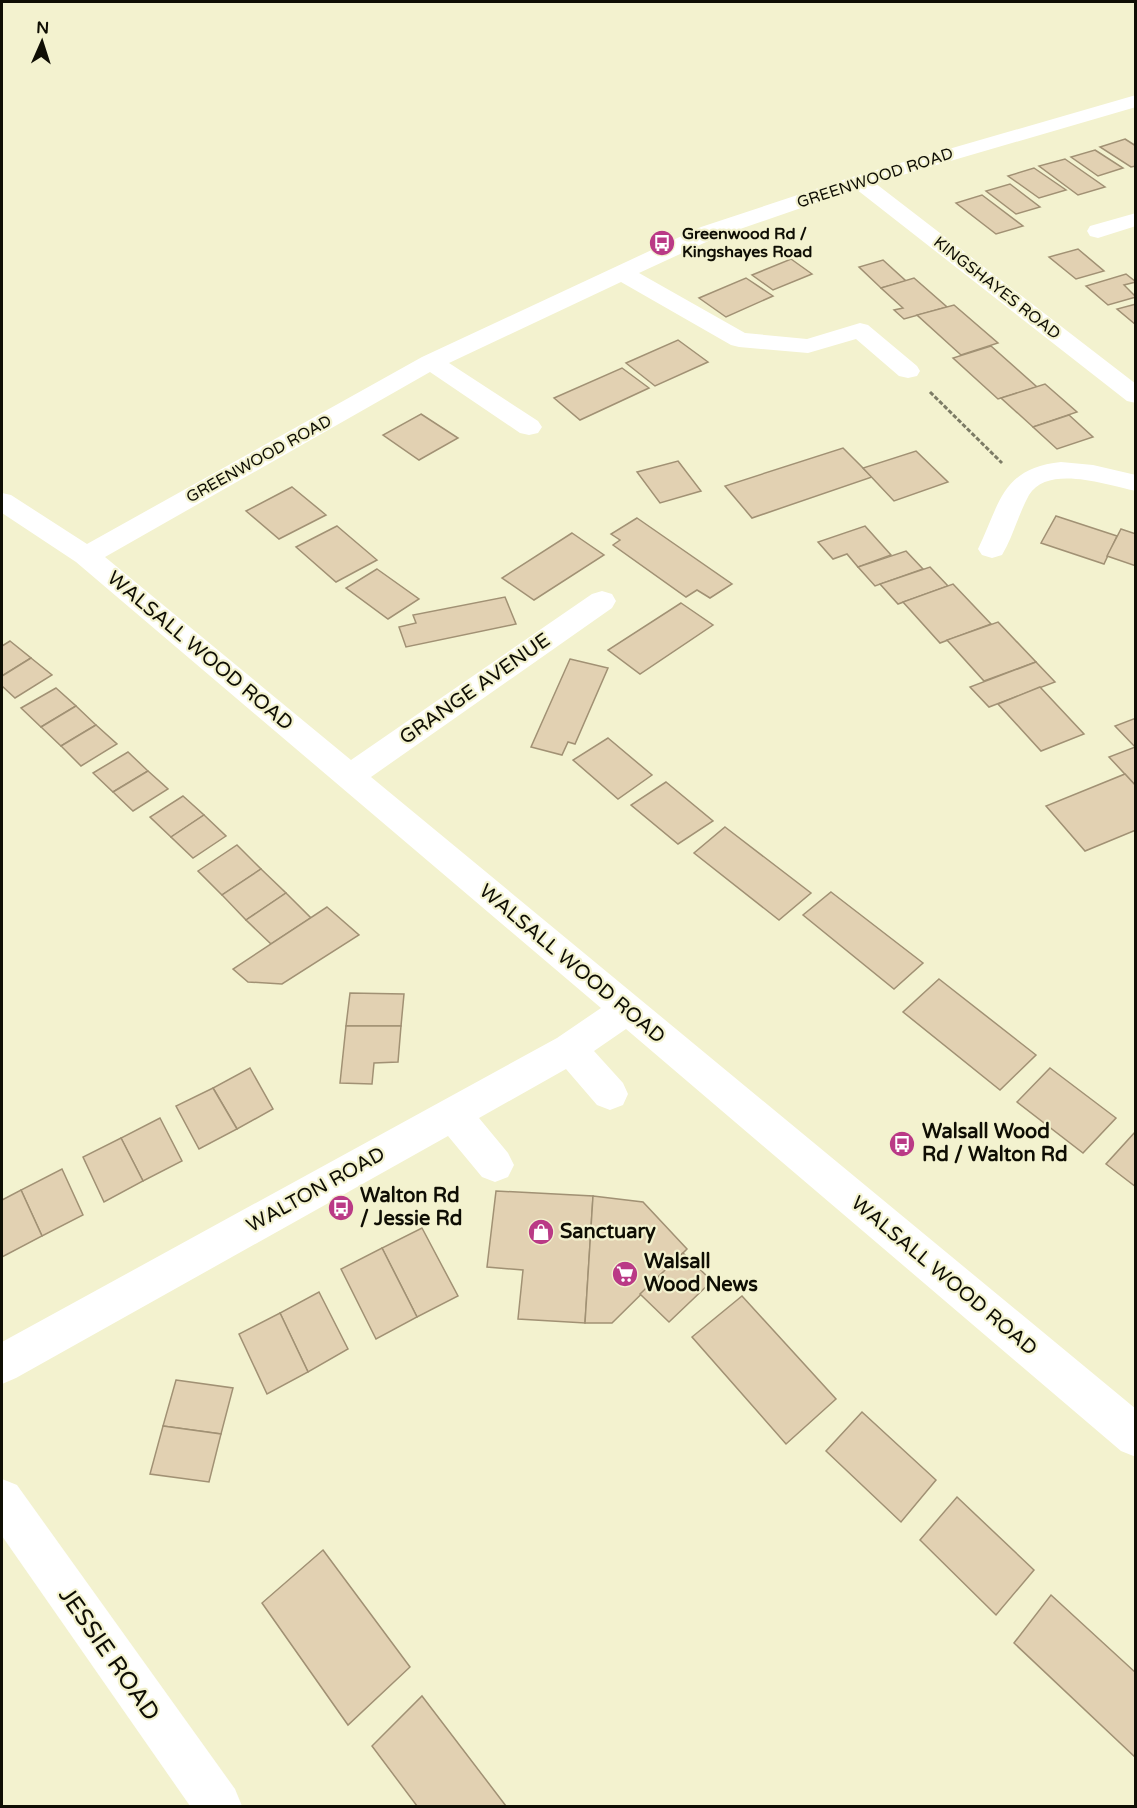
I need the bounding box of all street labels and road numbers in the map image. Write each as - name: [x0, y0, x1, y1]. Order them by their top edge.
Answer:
- street label: GREENWOOD ROAD: [794, 143, 956, 213]
- street label: KINGSHAYES ROAD: [929, 232, 1065, 344]
- street label: GREENWOOD ROAD: [183, 411, 335, 507]
- street label: WALSALL WOOD ROAD: [102, 566, 298, 736]
- street label: GRANGE AVENUE: [395, 628, 555, 750]
- street label: WALSALL WOOD ROAD: [474, 879, 670, 1049]
- street label: WALTON ROAD: [243, 1142, 389, 1238]
- street label: WALSALL WOOD ROAD: [846, 1191, 1042, 1361]
- street label: JESSIE ROAD: [52, 1582, 166, 1726]

